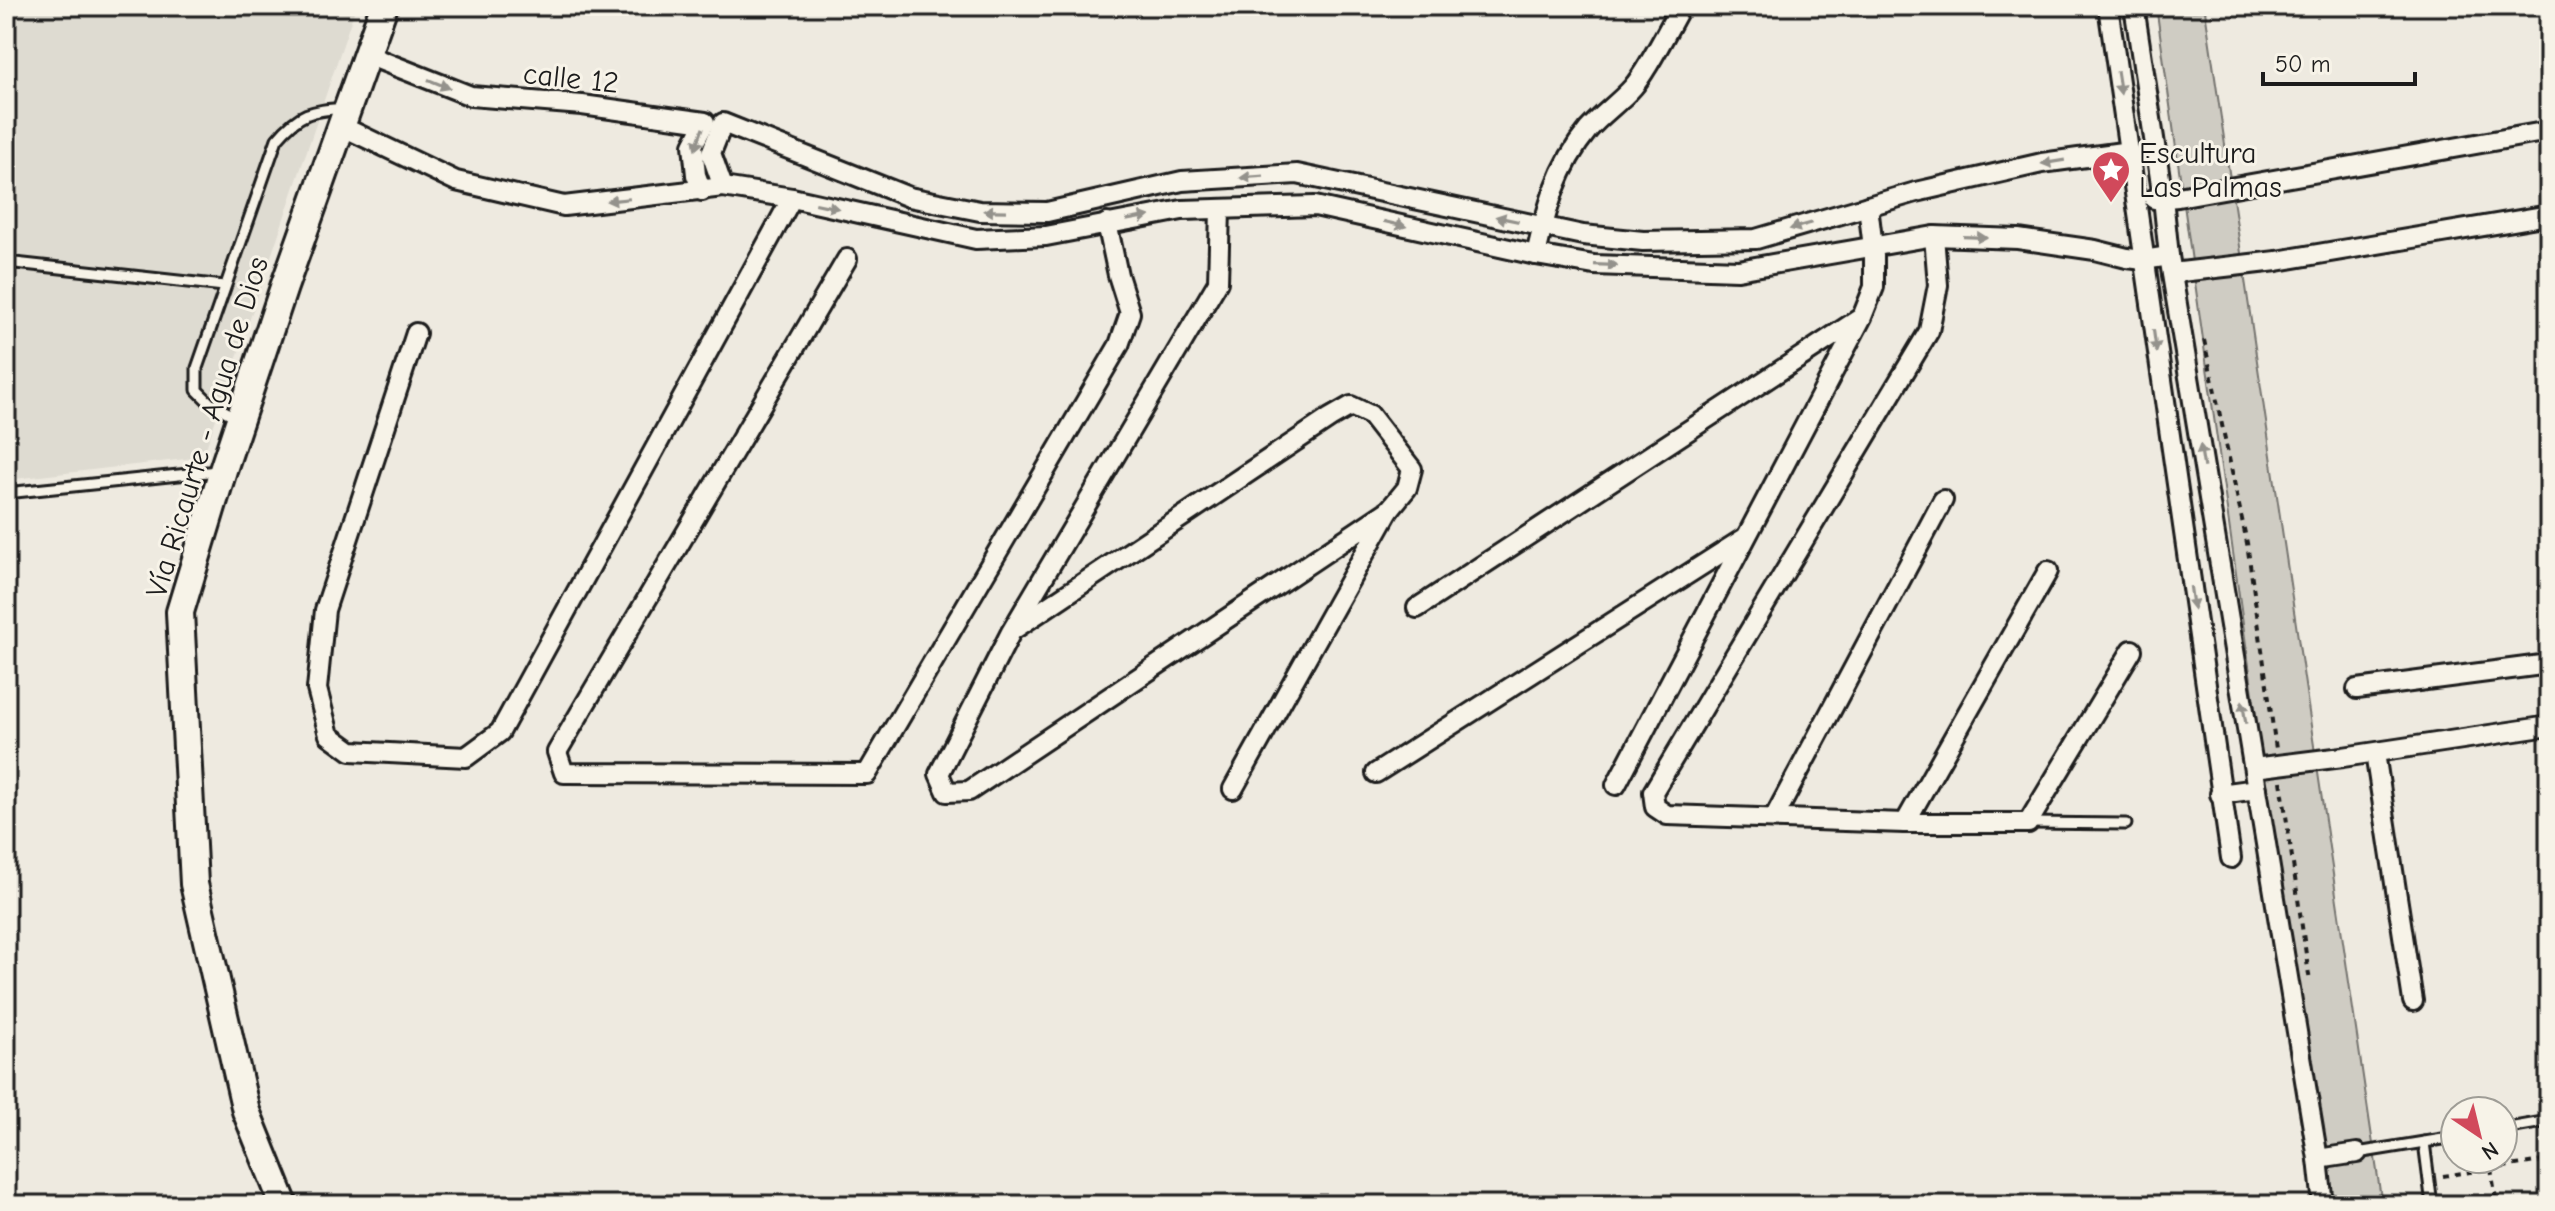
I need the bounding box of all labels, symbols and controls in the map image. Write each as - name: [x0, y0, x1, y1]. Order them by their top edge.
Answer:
- scale bar: [2263, 36, 2415, 86]
- text: 50 m: [2275, 50, 2331, 78]
- street label: calle 12: [522, 56, 620, 101]
- one-way arrow: [2114, 71, 2126, 96]
- one-way arrow: [427, 77, 451, 90]
- one-way arrow: [692, 127, 704, 151]
- place label: Escultura Las Palmas: [2139, 136, 2282, 205]
- place icon: Escultura Las Palmas: [2090, 149, 2132, 204]
- one-way arrow: [2040, 156, 2065, 169]
- one-way arrow: [1239, 171, 1264, 184]
- one-way arrow: [605, 194, 630, 207]
- one-way arrow: [815, 200, 840, 213]
- one-way arrow: [982, 205, 1007, 217]
- one-way arrow: [1126, 211, 1151, 224]
- one-way arrow: [1495, 212, 1520, 225]
- one-way arrow: [1383, 218, 1408, 231]
- one-way arrow: [1788, 220, 1812, 233]
- one-way arrow: [1963, 231, 1988, 244]
- street label: Vía Ricaurte - Agua de Dios: [139, 253, 276, 602]
- one-way arrow: [1594, 259, 1619, 272]
- one-way arrow: [2149, 328, 2162, 353]
- one-way arrow: [2195, 443, 2208, 468]
- one-way arrow: [2186, 586, 2199, 611]
- one-way arrow: [2238, 699, 2250, 724]
- north arrow: [2439, 1095, 2519, 1175]
- text: N: [2477, 1136, 2503, 1165]

